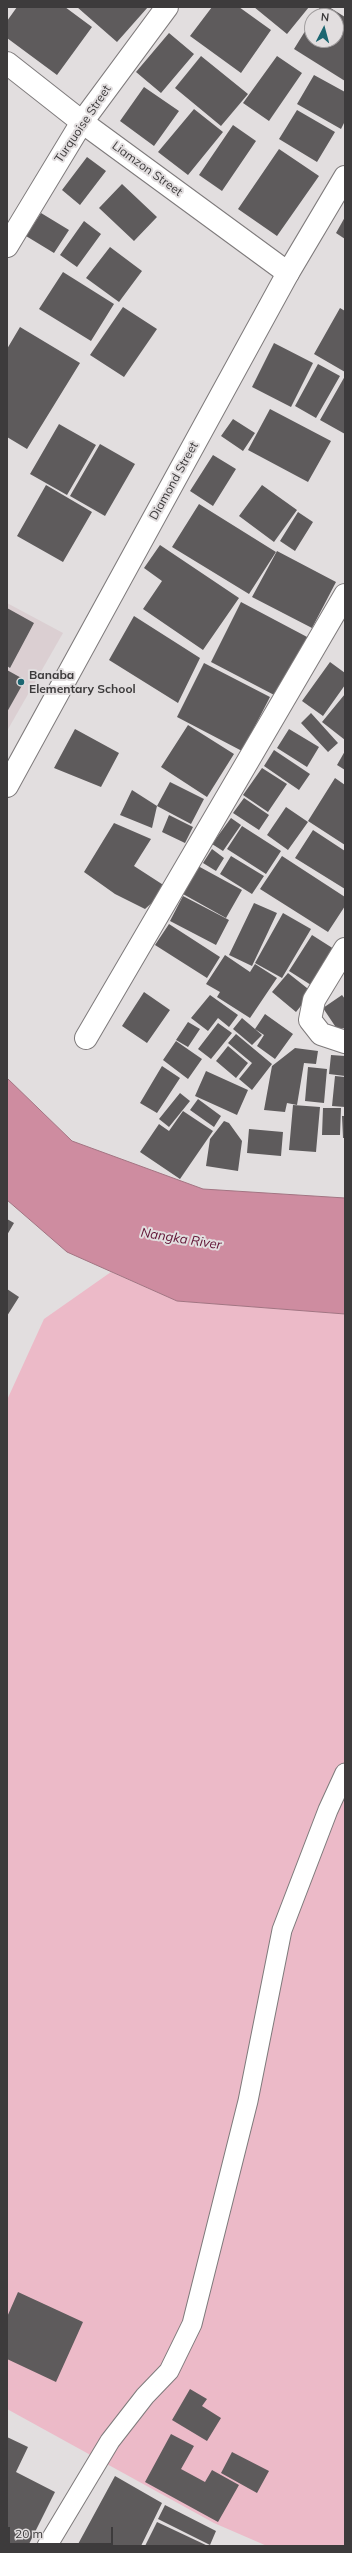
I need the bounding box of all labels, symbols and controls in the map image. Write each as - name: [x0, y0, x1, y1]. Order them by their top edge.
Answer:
- north arrow: [304, 8, 344, 48]
- text: N: [320, 10, 330, 24]
- street label: Turquoise Street: [52, 83, 114, 165]
- street label: Liamzon Street: [109, 139, 185, 199]
- street label: Diamond Street: [147, 439, 201, 523]
- place label: Banaba Elementary School: [29, 668, 136, 696]
- marker: Banaba Elementary School: [16, 677, 26, 687]
- water label: Nangka River: [140, 1225, 222, 1253]
- scale bar: [10, 2519, 115, 2545]
- text: 20 m: [15, 2526, 43, 2541]

